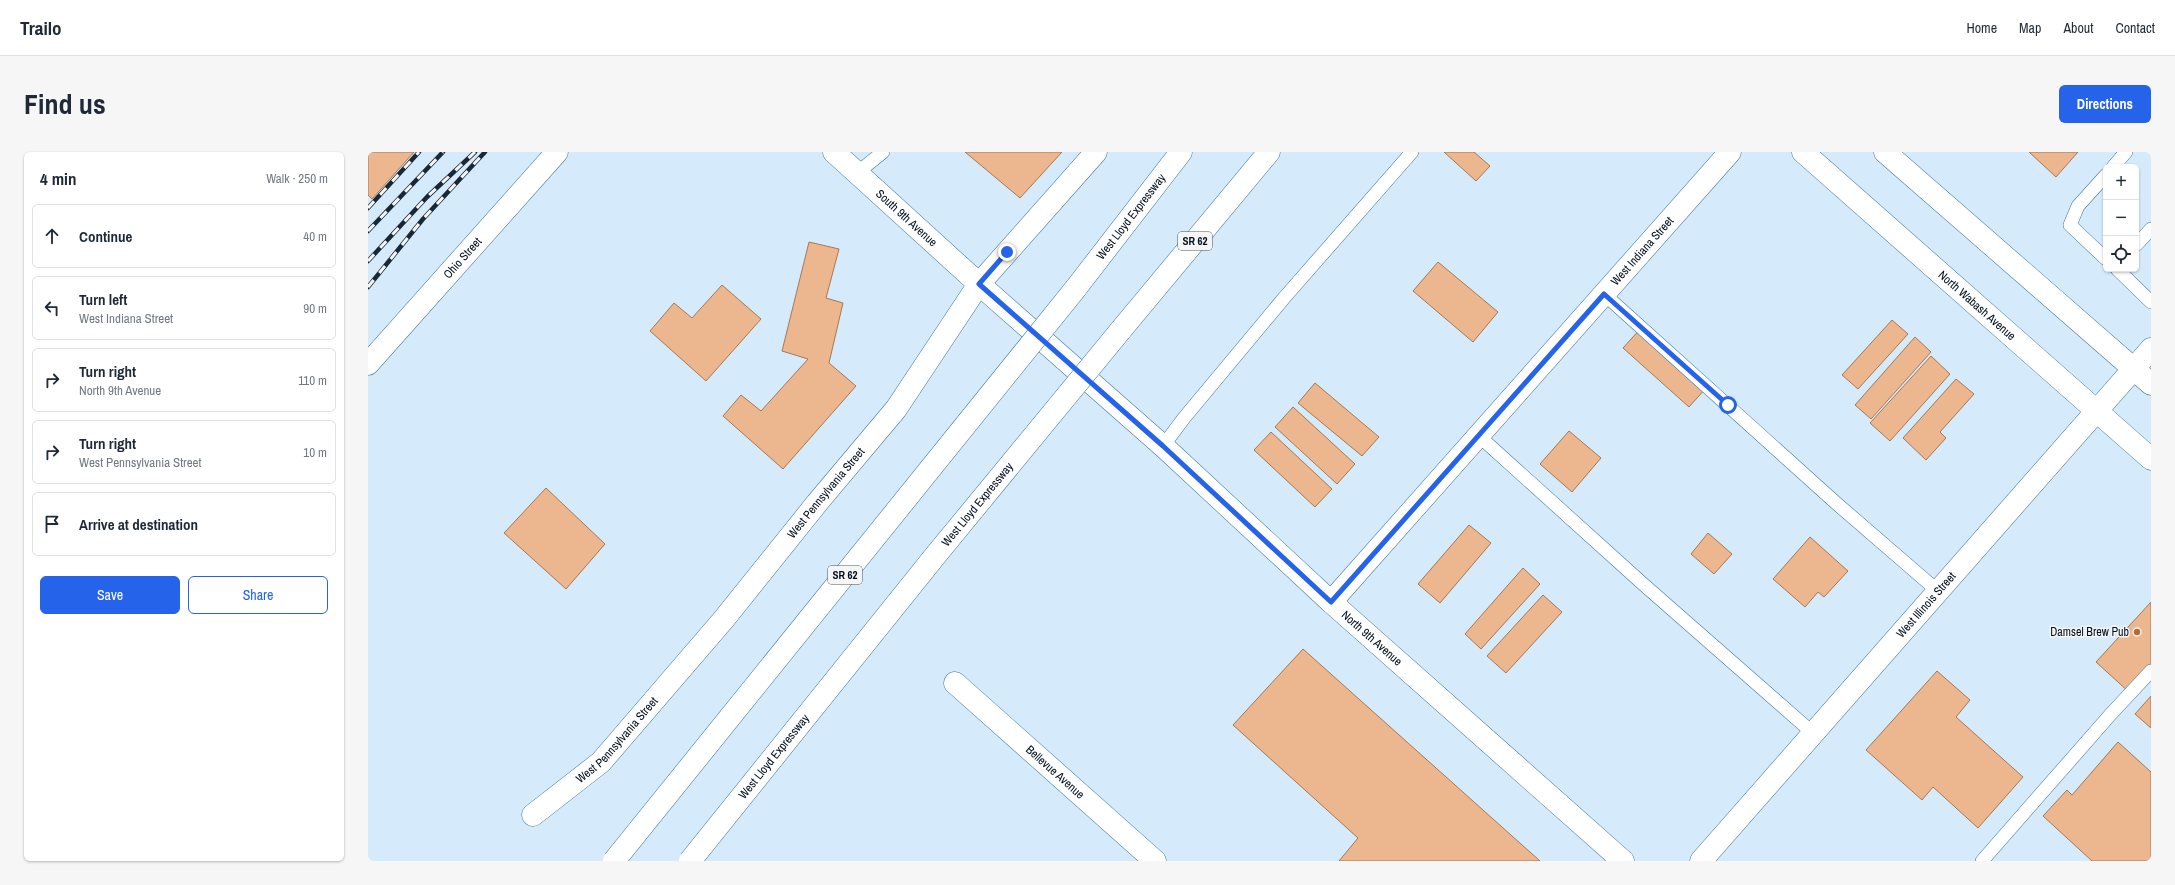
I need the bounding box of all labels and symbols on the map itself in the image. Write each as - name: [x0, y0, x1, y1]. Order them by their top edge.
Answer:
- street label: West Lloyd Expressway: [1093, 170, 1169, 263]
- street label: South 9th Avenue: [872, 186, 941, 250]
- street label: West Indiana Street: [1607, 213, 1677, 289]
- road number: SR 62: [1178, 232, 1212, 250]
- street label: Ohio Street: [440, 234, 485, 282]
- route end: [998, 243, 1016, 261]
- street label: North Wabash Avenue: [1935, 267, 2019, 344]
- route start: [1719, 396, 1737, 414]
- street label: West Pennsylvania Street: [784, 444, 868, 542]
- street label: West Lloyd Expressway: [938, 459, 1017, 550]
- road number: SR 62: [828, 566, 862, 584]
- street label: West Illinois Street: [1893, 568, 1960, 641]
- street label: North 9th Avenue: [1338, 607, 1406, 669]
- place label: Damsel Brew Pub: [2050, 624, 2129, 640]
- marker: Damsel Brew Pub: [2132, 627, 2142, 637]
- street label: West Pennsylvania Street: [573, 693, 662, 787]
- street label: West Lloyd Expressway: [735, 711, 813, 802]
- street label: Bellevue Avenue: [1022, 742, 1088, 802]

